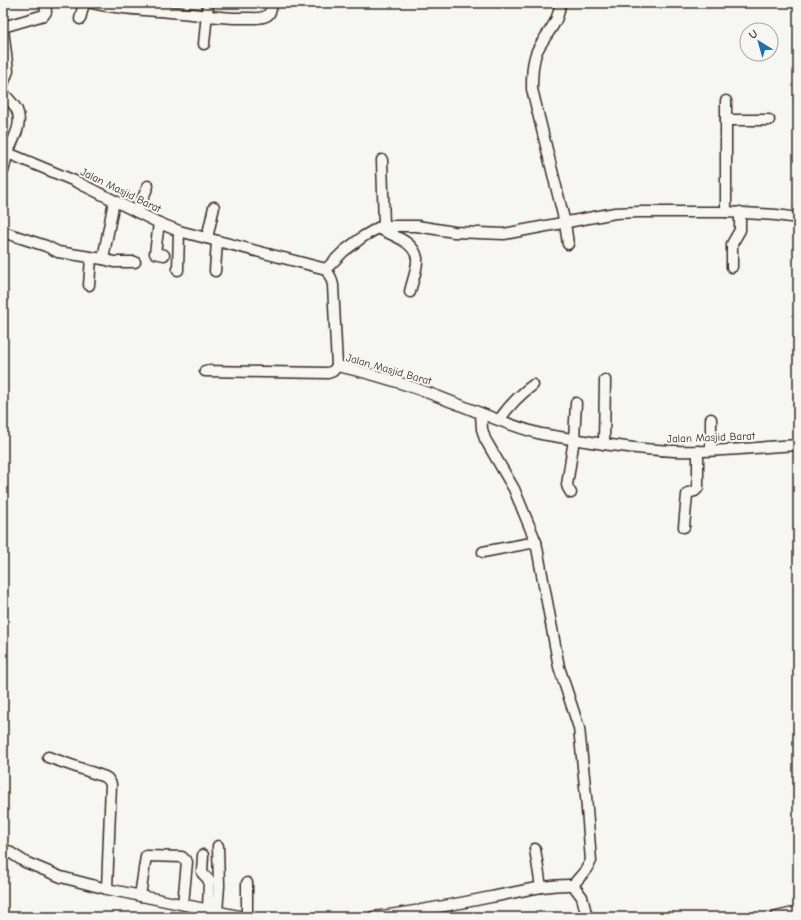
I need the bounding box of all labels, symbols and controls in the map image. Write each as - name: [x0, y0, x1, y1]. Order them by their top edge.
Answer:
- north arrow: [739, 22, 779, 62]
- text: U: [746, 27, 760, 42]
- street label: Jalan Masjid Barat: [78, 165, 164, 216]
- street label: Jalan Masjid Barat: [345, 351, 434, 388]
- street label: Jalan Masjid Barat: [667, 429, 756, 446]

